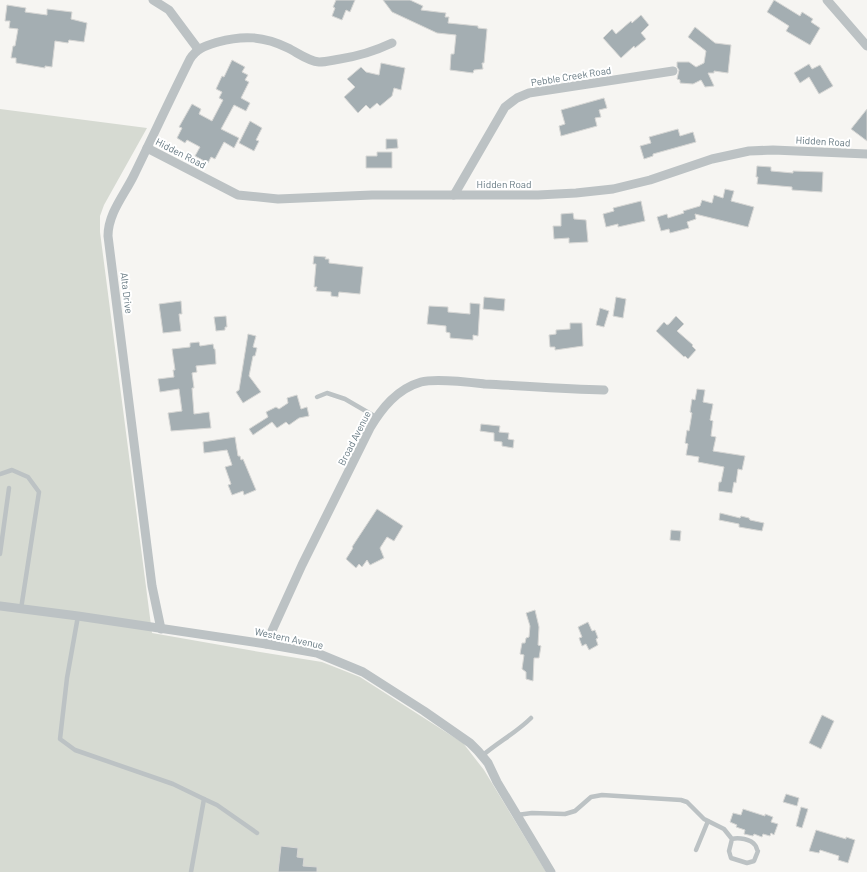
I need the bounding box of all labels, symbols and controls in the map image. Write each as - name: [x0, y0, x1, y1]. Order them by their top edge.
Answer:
- street label: Pebble Creek Road: [530, 64, 612, 88]
- street label: Hidden Road: [795, 134, 851, 148]
- street label: Hidden Road: [154, 135, 208, 171]
- street label: Hidden Road: [477, 178, 531, 190]
- street label: Alta Drive: [119, 272, 135, 314]
- street label: Broad Avenue: [335, 409, 373, 467]
- street label: Western Avenue: [254, 625, 324, 651]

